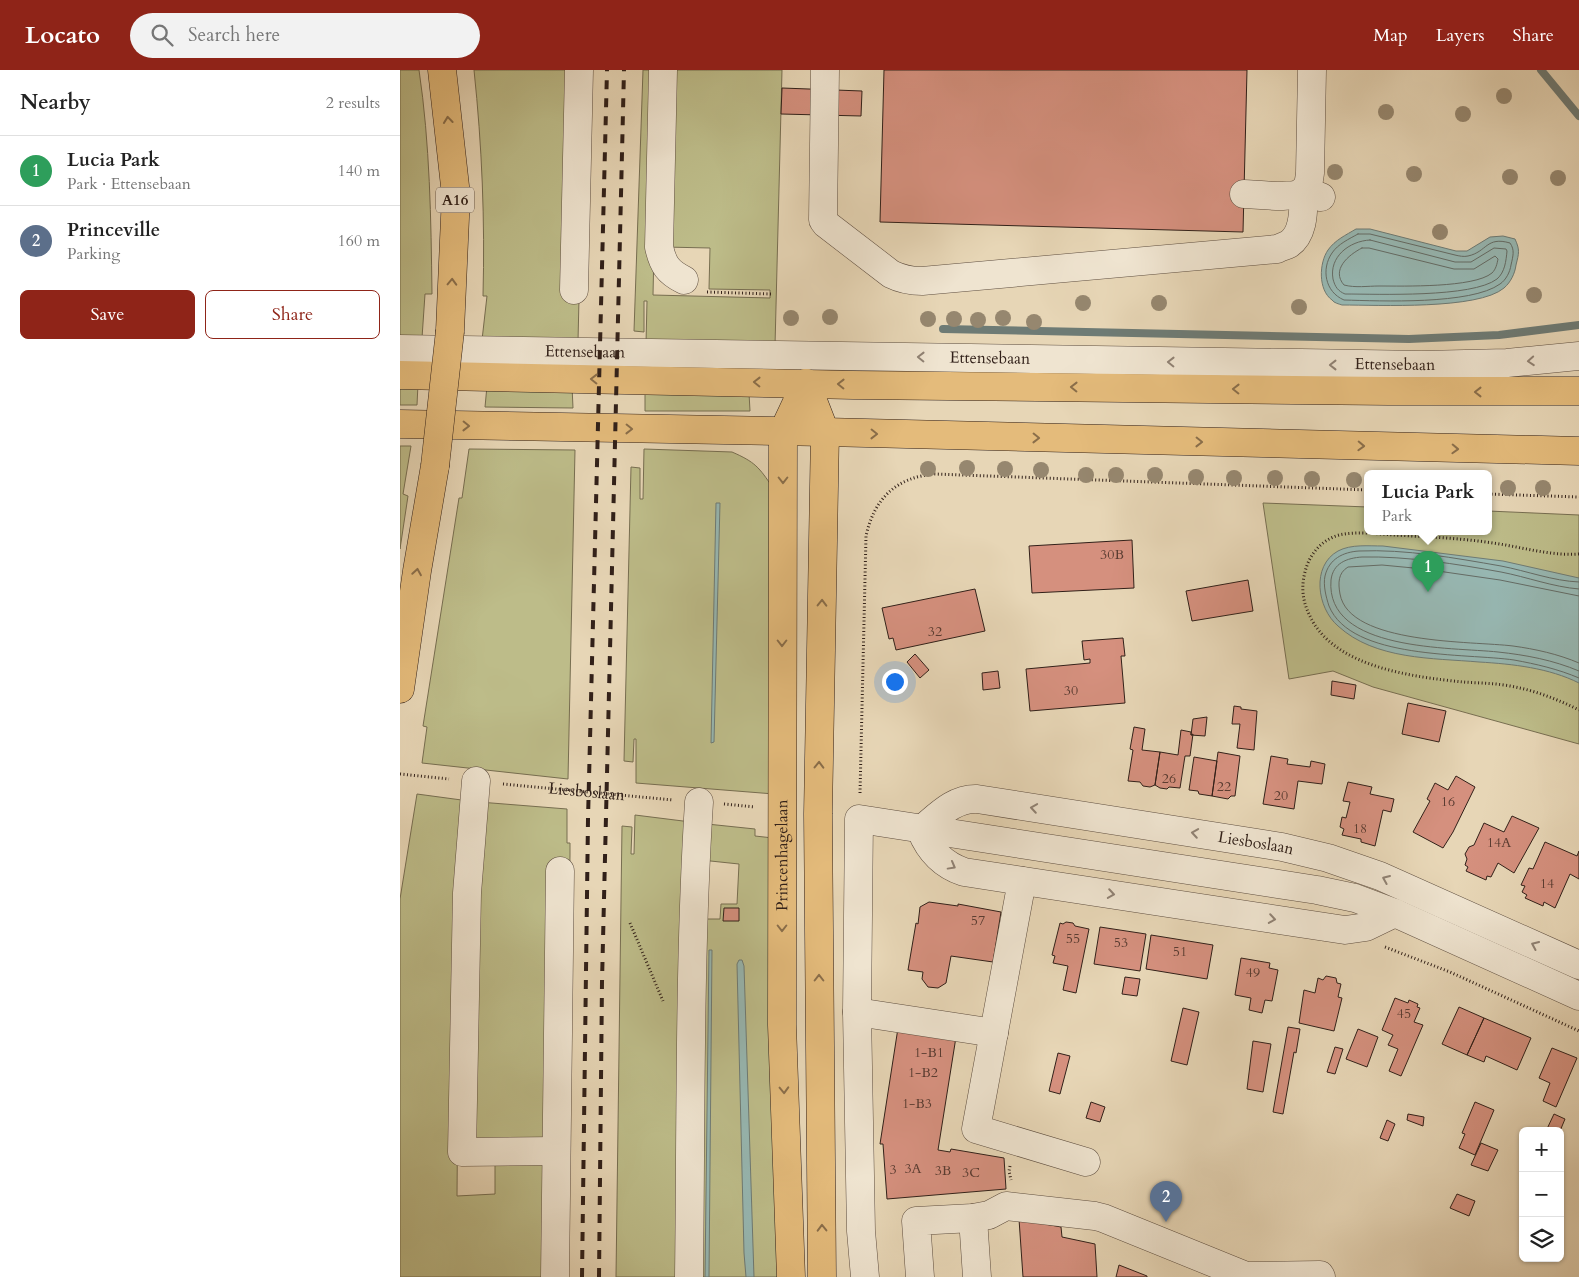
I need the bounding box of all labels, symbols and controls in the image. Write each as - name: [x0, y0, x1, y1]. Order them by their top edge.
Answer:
- search box: [130, 13, 480, 58]
- text: Locato: [25, 19, 100, 52]
- icon: search: [148, 21, 176, 49]
- text: Search here: [188, 22, 280, 48]
- text: Map: [1373, 23, 1408, 48]
- text: Layers: [1436, 23, 1485, 48]
- text: Share: [1513, 23, 1554, 48]
- text: Nearby: [20, 88, 91, 117]
- text: 2 results: [326, 92, 380, 114]
- one-way arrow: [443, 116, 454, 124]
- text: Lucia Park: [67, 147, 160, 173]
- text: 1: [32, 160, 40, 182]
- text: 140 m: [338, 160, 380, 182]
- text: Park · Ettensebaan: [67, 173, 191, 195]
- road number: A16: [436, 188, 474, 212]
- text: Princeville: [67, 217, 160, 243]
- text: 2: [32, 230, 40, 252]
- text: 160 m: [338, 230, 380, 252]
- text: Parking: [67, 243, 120, 265]
- one-way arrow: [447, 278, 457, 286]
- button: Save: [20, 290, 195, 339]
- button: Share: [205, 290, 380, 339]
- street label: Ettensebaan: [545, 340, 625, 364]
- street label: Ettensebaan: [950, 347, 1030, 370]
- one-way arrow: [916, 352, 924, 362]
- street label: Ettensebaan: [1354, 353, 1435, 376]
- one-way arrow: [1526, 356, 1534, 367]
- one-way arrow: [1166, 357, 1174, 367]
- one-way arrow: [1329, 360, 1336, 370]
- one-way arrow: [590, 374, 598, 384]
- one-way arrow: [753, 377, 760, 387]
- one-way arrow: [837, 379, 845, 389]
- one-way arrow: [1070, 382, 1078, 392]
- one-way arrow: [1232, 384, 1240, 395]
- one-way arrow: [1474, 386, 1482, 397]
- one-way arrow: [462, 420, 470, 431]
- one-way arrow: [625, 424, 633, 434]
- one-way arrow: [870, 428, 878, 439]
- one-way arrow: [1032, 432, 1040, 443]
- one-way arrow: [1195, 436, 1203, 447]
- one-way arrow: [1357, 440, 1365, 451]
- one-way arrow: [1451, 443, 1459, 454]
- popup: [1364, 470, 1492, 535]
- one-way arrow: [778, 477, 788, 485]
- text: Lucia Park: [1382, 479, 1474, 505]
- text: Park: [1382, 505, 1412, 527]
- house number: 30B: [1100, 545, 1124, 564]
- pin: 1: [1412, 551, 1444, 592]
- one-way arrow: [411, 567, 421, 576]
- one-way arrow: [817, 599, 827, 606]
- house number: 32: [928, 622, 942, 641]
- one-way arrow: [777, 640, 787, 647]
- your location: [882, 669, 908, 695]
- house number: 30: [1064, 681, 1078, 700]
- one-way arrow: [814, 761, 824, 769]
- house number: 26: [1162, 769, 1176, 788]
- street label: Liesboslaan: [548, 777, 626, 806]
- house number: 22: [1217, 777, 1231, 796]
- house number: 20: [1274, 786, 1288, 805]
- house number: 16: [1441, 792, 1455, 811]
- street label: Princenhagelaan: [771, 799, 793, 911]
- one-way arrow: [1030, 803, 1039, 813]
- house number: 18: [1353, 819, 1367, 838]
- street label: Liesboslaan: [1216, 826, 1296, 860]
- one-way arrow: [1190, 829, 1199, 839]
- house number: 14A: [1487, 833, 1511, 852]
- one-way arrow: [946, 860, 955, 870]
- one-way arrow: [1382, 874, 1391, 885]
- house number: 14: [1540, 874, 1554, 893]
- one-way arrow: [1107, 889, 1115, 899]
- house number: 57: [971, 911, 985, 930]
- one-way arrow: [1268, 913, 1276, 924]
- one-way arrow: [777, 924, 787, 932]
- house number: 55: [1066, 929, 1080, 948]
- house number: 53: [1114, 933, 1128, 952]
- one-way arrow: [1531, 941, 1540, 952]
- house number: 51: [1173, 942, 1187, 961]
- house number: 49: [1246, 963, 1260, 982]
- one-way arrow: [814, 974, 824, 982]
- house number: 45: [1397, 1004, 1411, 1023]
- house number: 1-B1: [914, 1043, 944, 1062]
- house number: 1-B2: [908, 1063, 938, 1082]
- one-way arrow: [779, 1087, 789, 1095]
- house number: 1-B3: [902, 1094, 932, 1113]
- map controls: [1519, 1127, 1564, 1262]
- button: +: [1519, 1127, 1564, 1172]
- house number: 3A: [904, 1159, 922, 1178]
- house number: 3: [889, 1160, 897, 1179]
- house number: 3B: [935, 1161, 951, 1180]
- house number: 3C: [962, 1163, 980, 1182]
- button: −: [1519, 1172, 1564, 1217]
- pin: 2: [1150, 1181, 1182, 1222]
- button: layers: [1519, 1217, 1564, 1262]
- one-way arrow: [816, 1224, 827, 1232]

